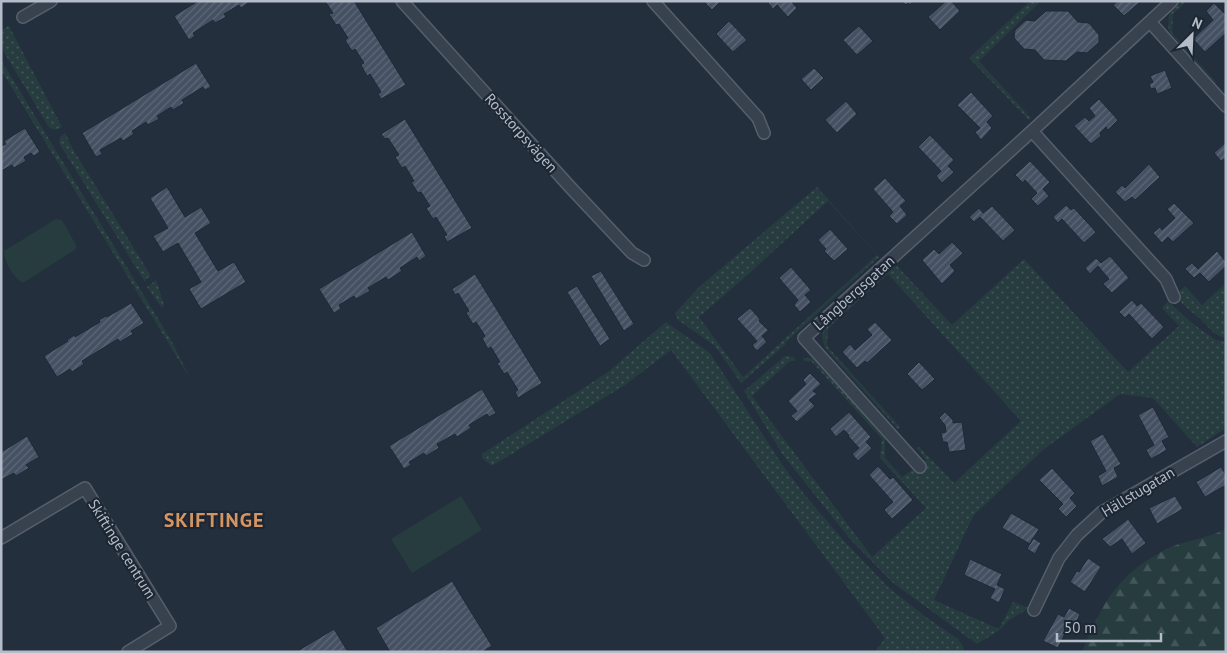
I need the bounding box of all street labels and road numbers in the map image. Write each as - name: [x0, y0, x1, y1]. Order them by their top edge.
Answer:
- street label: Rosstorpsvägen: [481, 89, 562, 176]
- street label: Långbergsgatan: [809, 251, 898, 334]
- street label: Hällstugatan: [1098, 462, 1178, 521]
- street label: Skiftinge centrum: [84, 496, 161, 602]

